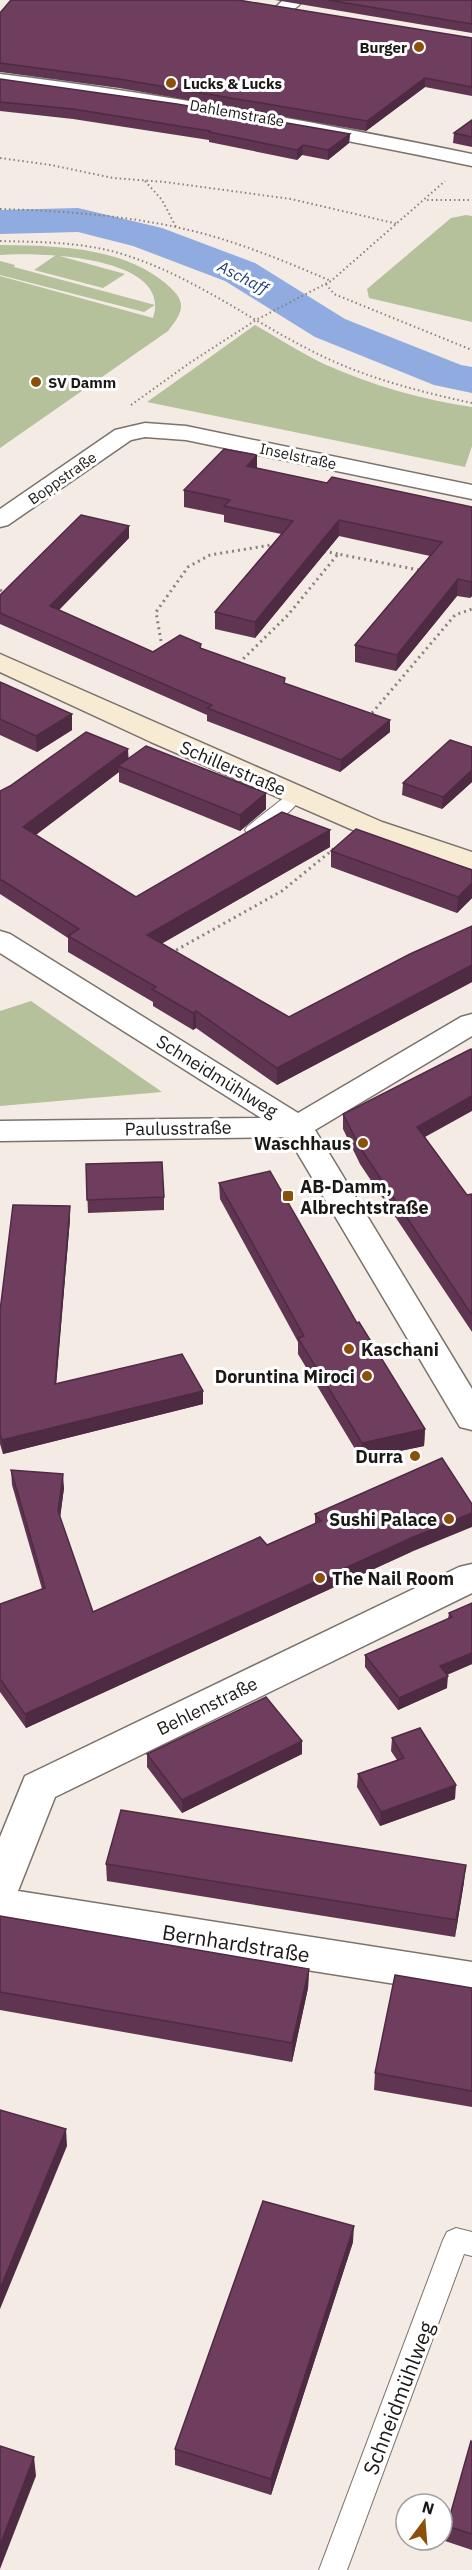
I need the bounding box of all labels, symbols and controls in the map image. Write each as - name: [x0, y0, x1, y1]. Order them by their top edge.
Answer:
- place label: Burger: [360, 38, 407, 57]
- marker: Burger: [412, 40, 426, 54]
- place label: Lucks & Lucks: [183, 74, 283, 93]
- marker: Lucks & Lucks: [164, 76, 178, 90]
- street label: Dahlemstraße: [188, 95, 286, 131]
- water label: Aschaff: [214, 255, 273, 299]
- place label: SV Damm: [48, 373, 116, 392]
- marker: SV Damm: [29, 375, 43, 389]
- street label: Inselstraße: [258, 439, 338, 473]
- street label: Boppstraße: [24, 447, 100, 509]
- street label: Schillerstraße: [177, 735, 290, 801]
- street label: Schneidmühlweg: [152, 1029, 282, 1123]
- street label: Paulusstraße: [124, 1116, 232, 1140]
- place label: Waschhaus: [254, 1132, 351, 1155]
- marker: Waschhaus: [356, 1136, 370, 1150]
- place label: AB-Damm, Albrechtstraße: [300, 1175, 429, 1219]
- marker: AB-Damm, Albrechtstraße: [281, 1189, 295, 1203]
- place label: Kaschani: [361, 1338, 439, 1361]
- marker: Kaschani: [342, 1342, 356, 1356]
- place label: Doruntina Miroci: [215, 1365, 355, 1388]
- marker: Doruntina Miroci: [360, 1369, 374, 1383]
- place label: Durra: [355, 1445, 403, 1468]
- marker: Durra: [408, 1449, 422, 1463]
- place label: Sushi Palace: [329, 1508, 437, 1531]
- marker: Sushi Palace: [442, 1512, 456, 1526]
- place label: The Nail Room: [332, 1567, 454, 1590]
- marker: The Nail Room: [313, 1571, 327, 1585]
- street label: Behlenstraße: [153, 1672, 261, 1740]
- street label: Bernhardstraße: [160, 1918, 312, 1968]
- street label: Schneidmühlweg: [356, 2317, 440, 2479]
- north arrow: [394, 2492, 454, 2552]
- text: N: [420, 2496, 436, 2519]

